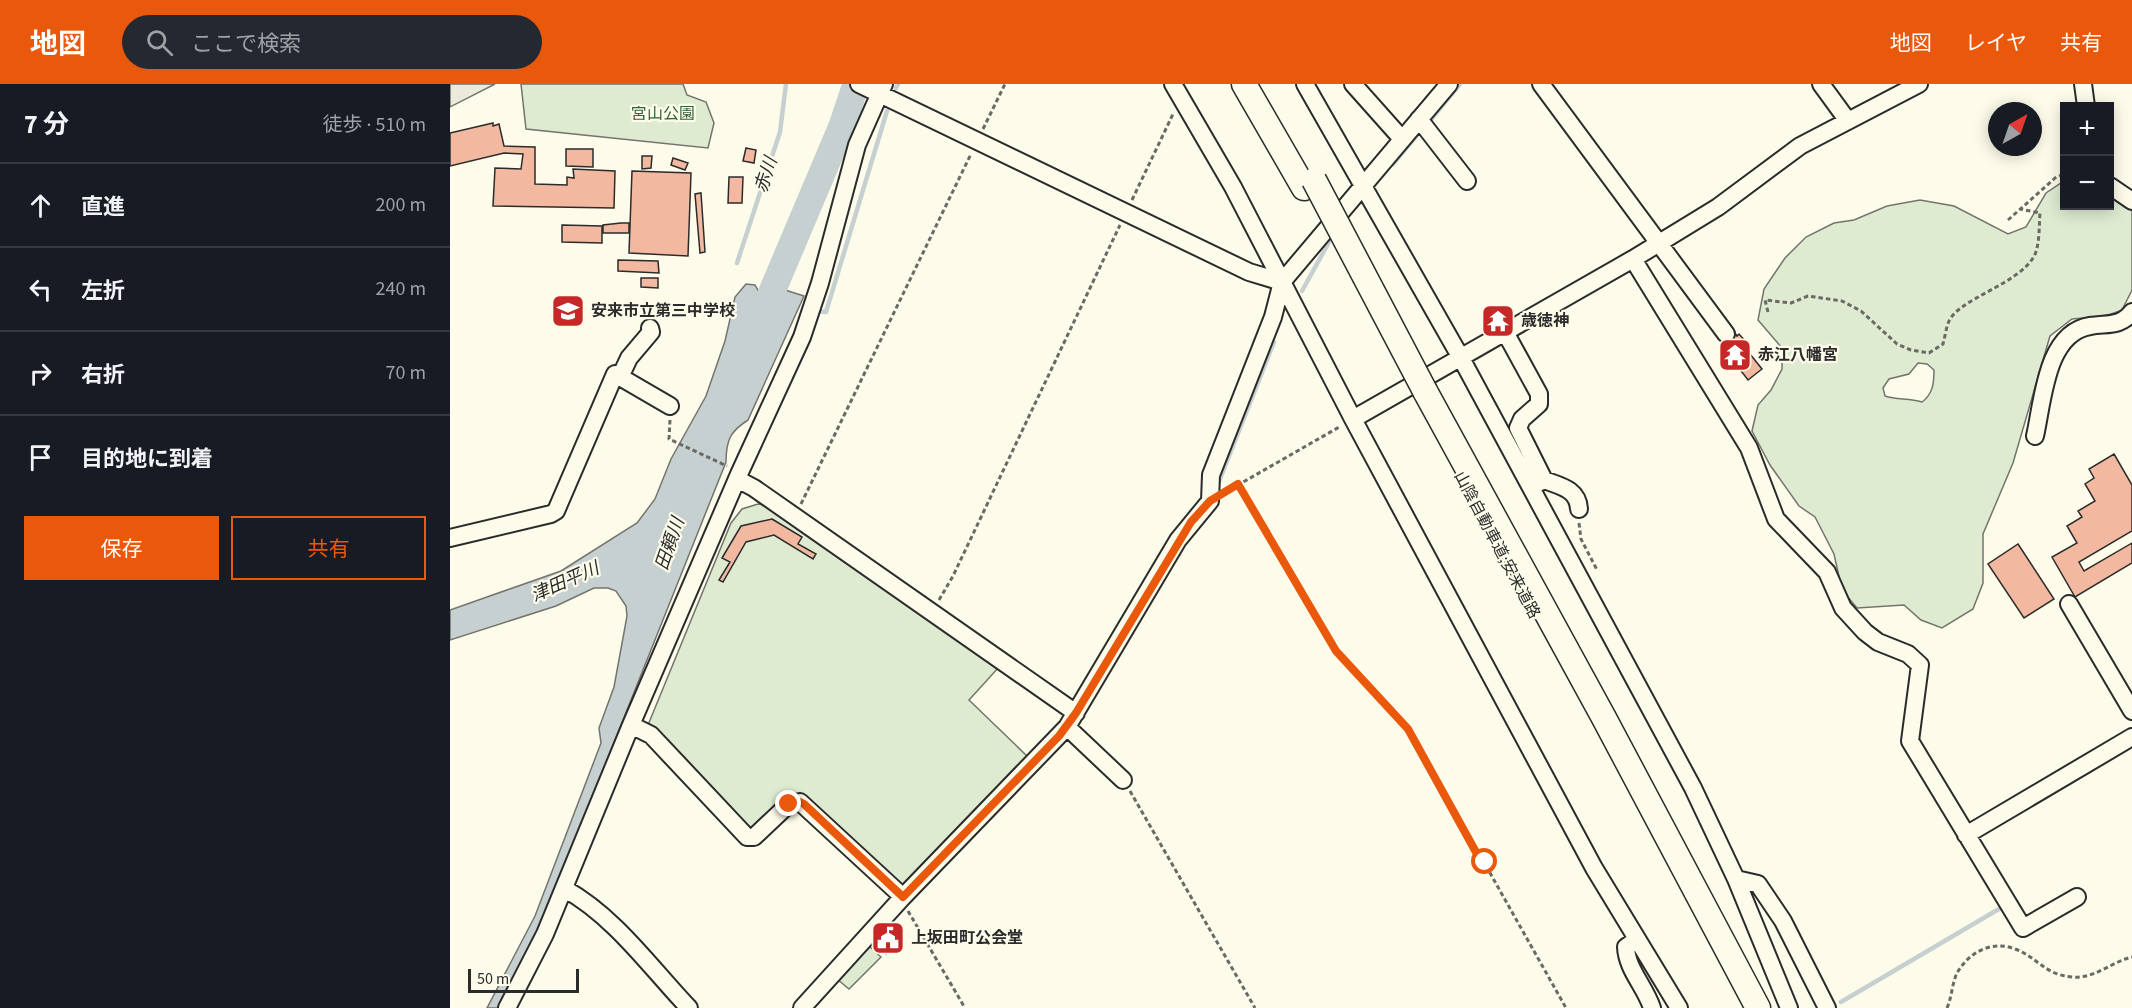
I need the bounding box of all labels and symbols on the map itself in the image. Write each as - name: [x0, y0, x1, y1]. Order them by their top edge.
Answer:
- north arrow: [1988, 102, 2042, 156]
- park label: 宮山公園: [631, 103, 695, 125]
- water label: 赤川: [749, 152, 784, 196]
- school or university icon: 安来市立第三中学校: [550, 293, 586, 329]
- place label: 安来市立第三中学校: [591, 300, 735, 322]
- temple icon: 歳徳神: [1480, 303, 1516, 339]
- place label: 歳徳神: [1521, 310, 1569, 332]
- temple icon: 赤江八幡宮: [1717, 337, 1753, 373]
- place label: 赤江八幡宮: [1758, 344, 1838, 366]
- street label: 山陰自動車道;安来道路: [1449, 467, 1545, 623]
- water label: 田頼川: [649, 513, 691, 574]
- water label: 津田平川: [527, 555, 605, 608]
- route end: [775, 790, 801, 816]
- route start: [1471, 848, 1497, 874]
- public building icon: 上坂田町公会堂: [870, 920, 906, 956]
- place label: 上坂田町公会堂: [911, 927, 1023, 949]
- scale bar: [468, 966, 579, 994]

